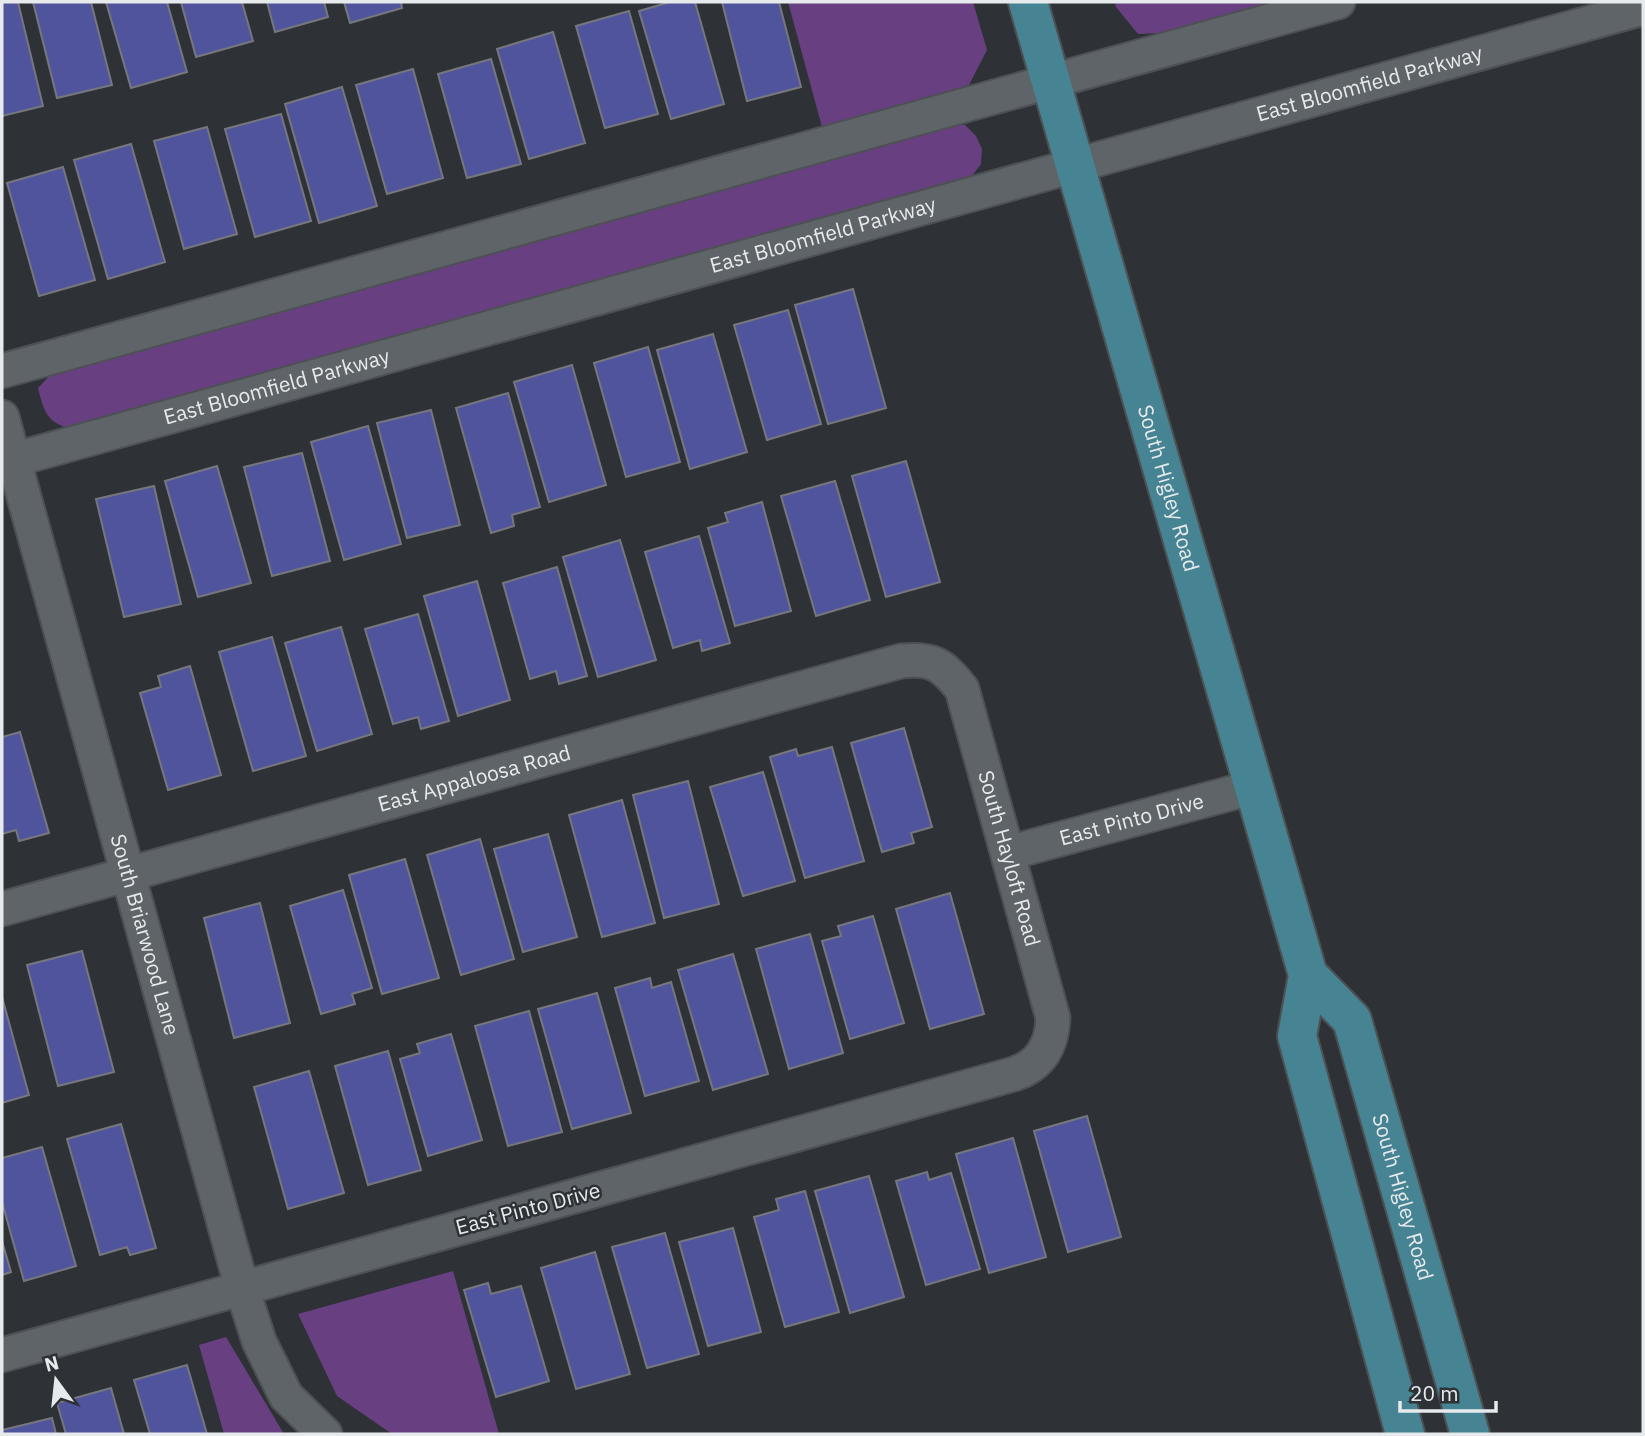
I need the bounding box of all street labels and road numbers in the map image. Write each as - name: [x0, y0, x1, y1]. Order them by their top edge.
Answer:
- street label: East Bloomfield Parkway: [1253, 38, 1486, 128]
- street label: East Bloomfield Parkway: [706, 190, 940, 279]
- street label: East Bloomfield Parkway: [160, 341, 393, 431]
- street label: South Higley Road: [1132, 401, 1206, 575]
- street label: East Appaloosa Road: [374, 738, 574, 818]
- street label: South Hayloft Road: [972, 767, 1048, 949]
- street label: East Pinto Drive: [1056, 786, 1207, 852]
- street label: South Briarwood Lane: [105, 831, 187, 1038]
- street label: South Higley Road: [1366, 1110, 1440, 1283]
- street label: East Pinto Drive: [452, 1175, 603, 1241]

